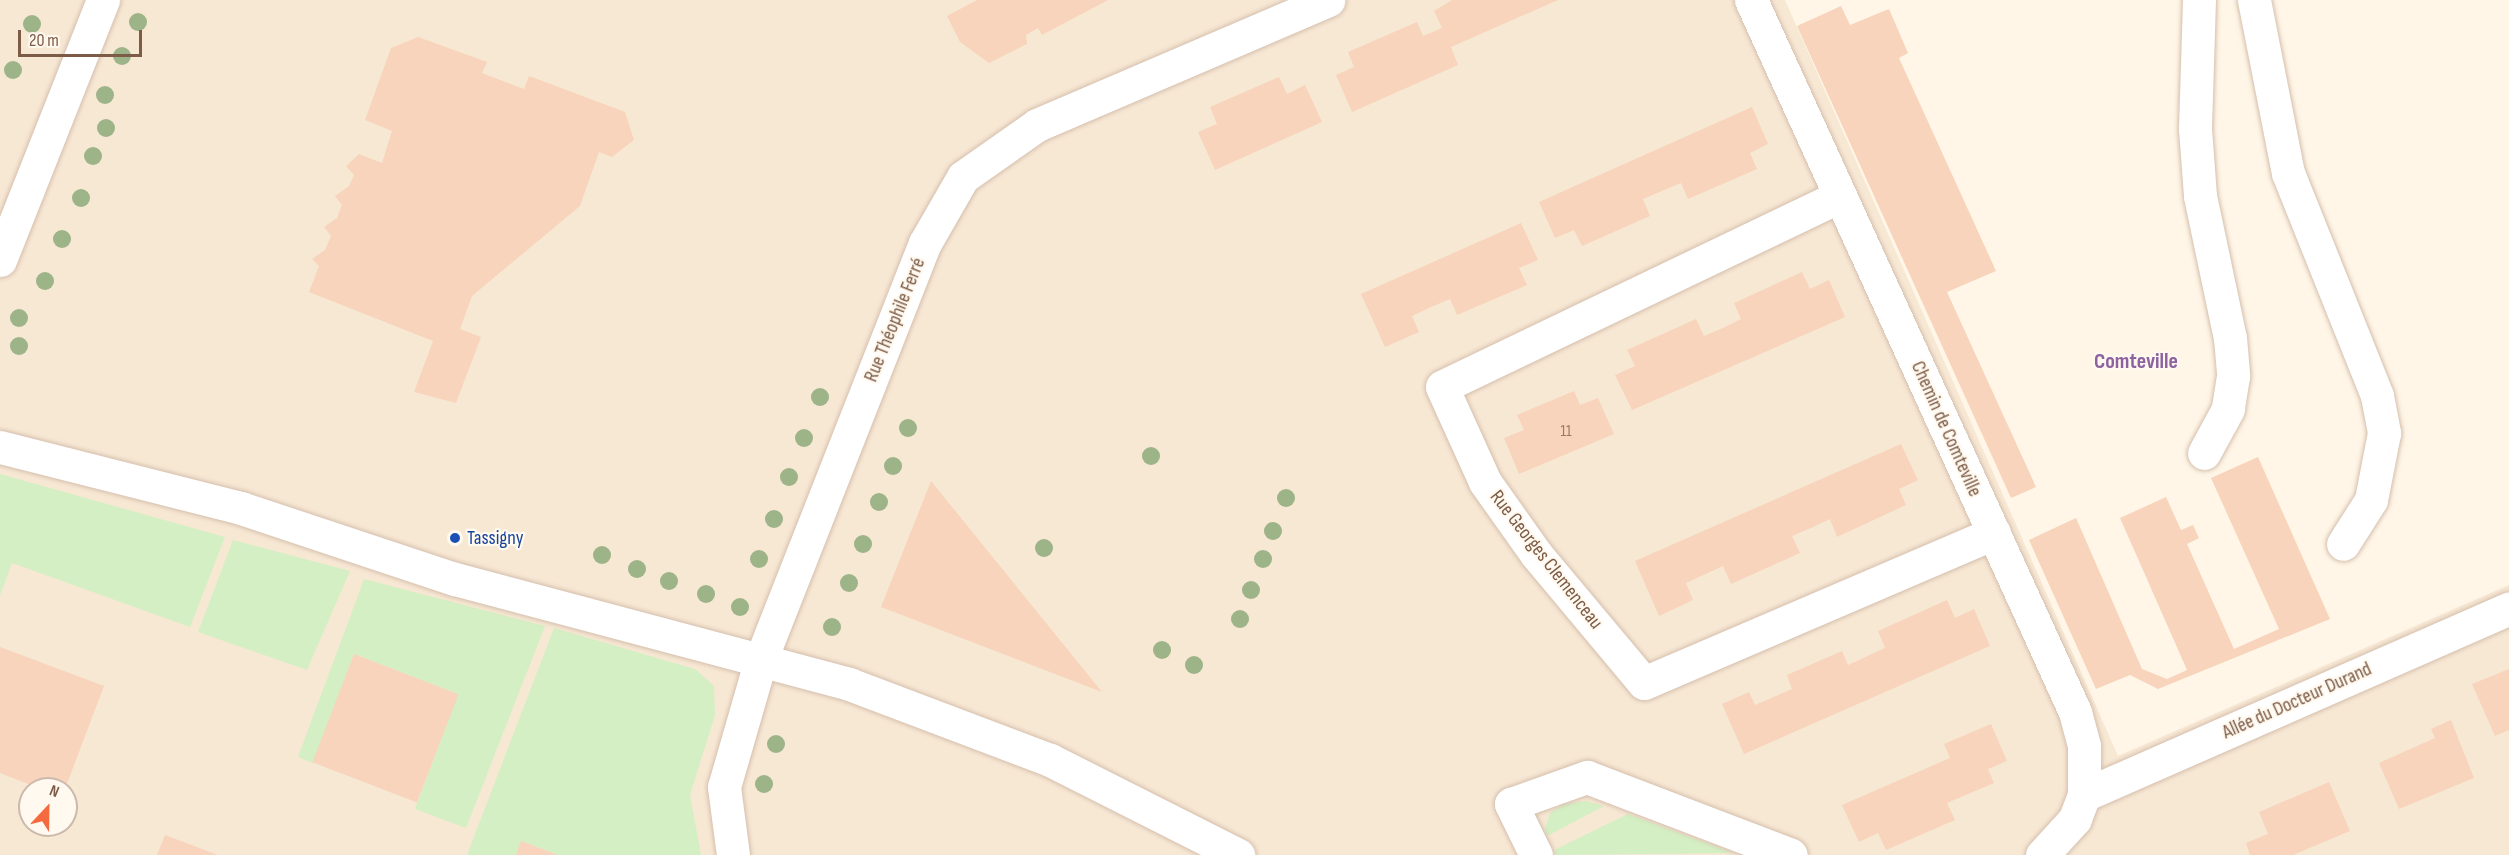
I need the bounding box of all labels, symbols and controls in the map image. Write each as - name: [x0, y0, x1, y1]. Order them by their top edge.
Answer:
- scale bar: [21, 18, 146, 56]
- text: 20 m: [29, 30, 59, 51]
- street label: Rue Théophile Ferré: [859, 254, 931, 386]
- district label: Comteville: [2094, 349, 2178, 375]
- street label: Chemin de Comteville: [1905, 358, 1987, 500]
- house number: 11: [1560, 422, 1572, 442]
- street label: Rue Georges Clemenceau: [1484, 486, 1608, 634]
- place label: Tassigny: [467, 526, 524, 550]
- marker: Tassigny: [448, 531, 462, 545]
- street label: Allée du Docteur Durand: [2219, 657, 2375, 745]
- north arrow: [18, 777, 78, 837]
- text: N: [47, 781, 62, 802]

